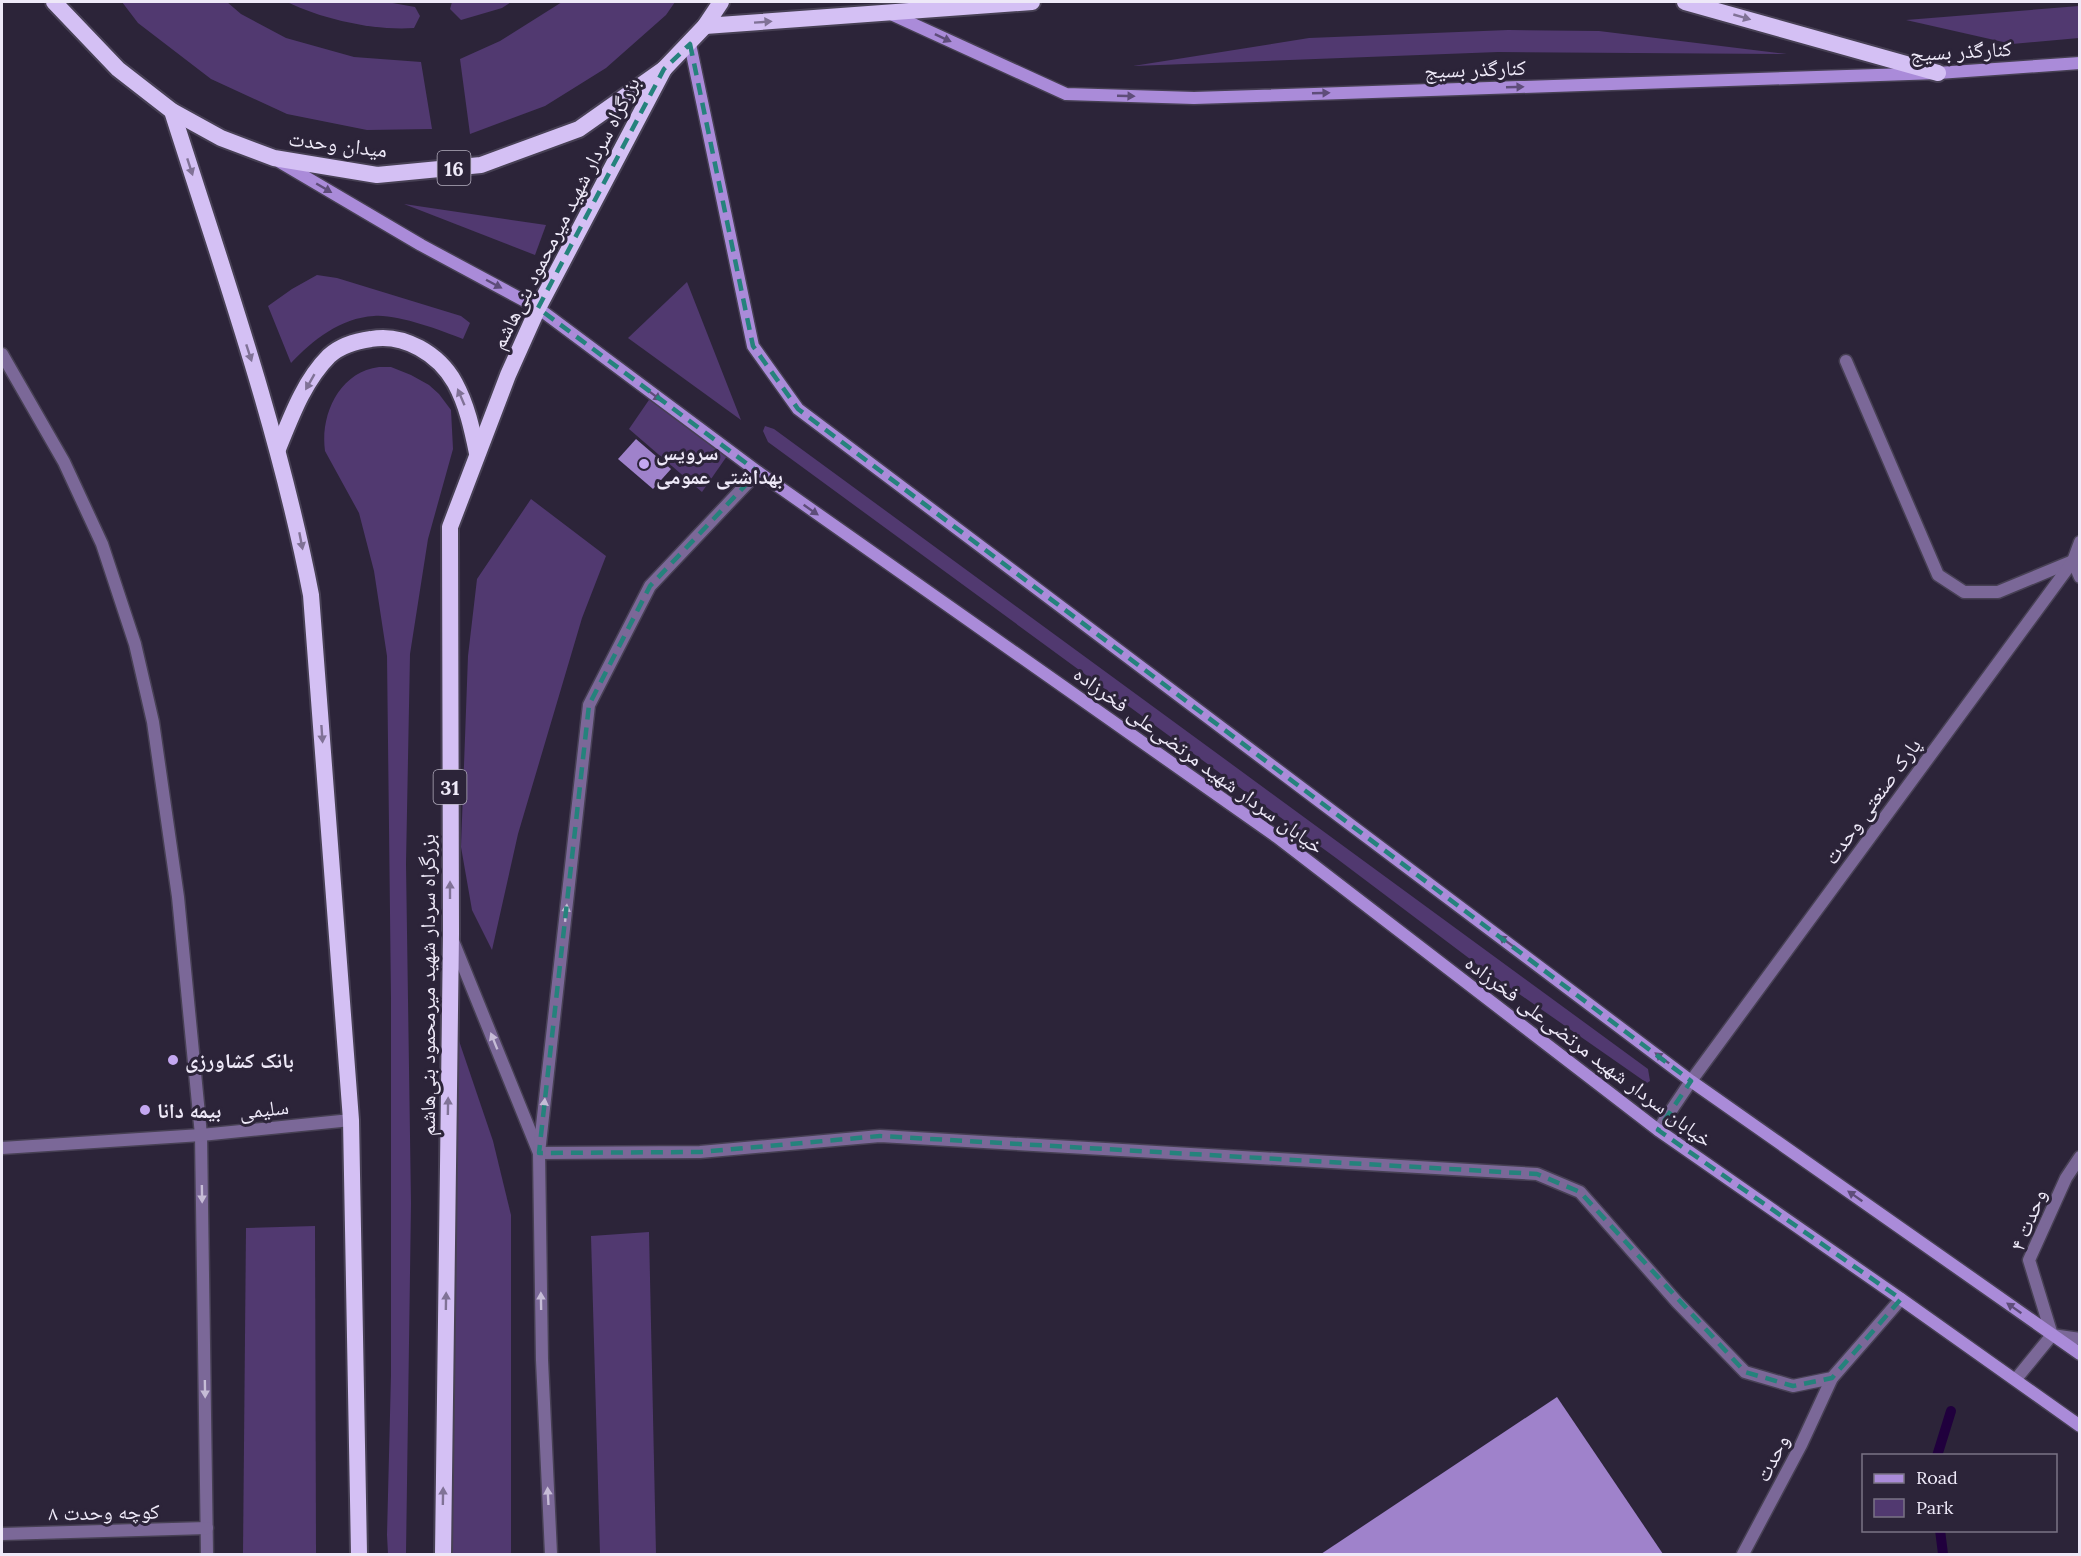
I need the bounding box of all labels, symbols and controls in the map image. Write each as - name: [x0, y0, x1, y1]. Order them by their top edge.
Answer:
- one-way arrow: [1733, 13, 1751, 23]
- one-way arrow: [754, 17, 773, 27]
- one-way arrow: [934, 33, 951, 42]
- street label: کنارگذر بسیج: [1909, 35, 2013, 67]
- street label: کنارگذر بسیج: [1424, 54, 1527, 84]
- street label: بزرگراه سردار شهید میرمحمود بنی‌هاشم: [484, 72, 647, 354]
- one-way arrow: [1506, 82, 1525, 92]
- one-way arrow: [1311, 89, 1330, 98]
- one-way arrow: [1116, 91, 1135, 100]
- street label: میدان وحدت: [287, 125, 389, 163]
- road number: 16: [438, 151, 470, 185]
- one-way arrow: [186, 158, 195, 176]
- one-way arrow: [316, 182, 332, 193]
- one-way arrow: [486, 279, 503, 289]
- one-way arrow: [245, 344, 254, 362]
- one-way arrow: [305, 374, 315, 391]
- one-way arrow: [456, 388, 466, 406]
- one-way arrow: [646, 388, 662, 401]
- place label: سرویس بهداشتی عمومی: [656, 439, 783, 490]
- marker: سرویس بهداشتی عمومی: [637, 457, 651, 471]
- one-way arrow: [803, 504, 819, 516]
- one-way arrow: [297, 532, 306, 551]
- street label: خیابان سردار شهید مرتضی‌علی فخرزاده: [1068, 660, 1330, 860]
- one-way arrow: [317, 725, 327, 744]
- street label: پارک صنعتی وحدت: [1817, 733, 1927, 869]
- road number: 31: [434, 770, 466, 804]
- street label: بزرگراه سردار شهید میرمحمود بنی‌هاشم: [414, 834, 442, 1136]
- one-way arrow: [445, 881, 455, 900]
- one-way arrow: [561, 903, 571, 922]
- one-way arrow: [1499, 935, 1515, 947]
- street label: خیابان سردار شهید مرتضی‌علی فخرزاده: [1460, 949, 1718, 1153]
- one-way arrow: [488, 1031, 498, 1049]
- place label: بانک کشاورزی: [185, 1047, 294, 1074]
- marker: بانک کشاورزی: [166, 1053, 180, 1067]
- one-way arrow: [1654, 1053, 1669, 1065]
- street label: سلیمی: [238, 1093, 290, 1125]
- place label: بیمه دانا: [157, 1097, 221, 1124]
- one-way arrow: [443, 1097, 453, 1116]
- one-way arrow: [539, 1097, 549, 1116]
- marker: بیمه دانا: [138, 1103, 152, 1117]
- one-way arrow: [197, 1184, 206, 1203]
- street label: وحدت ۴: [2003, 1185, 2053, 1255]
- one-way arrow: [1847, 1190, 1863, 1202]
- one-way arrow: [441, 1292, 451, 1311]
- one-way arrow: [536, 1292, 546, 1311]
- one-way arrow: [2007, 1302, 2023, 1314]
- one-way arrow: [200, 1379, 210, 1398]
- street label: وحدت: [1749, 1430, 1795, 1486]
- legend: [1862, 1454, 2057, 1532]
- text: Road: [1916, 1466, 1958, 1489]
- one-way arrow: [438, 1487, 448, 1506]
- one-way arrow: [543, 1487, 552, 1506]
- text: Park: [1916, 1496, 1954, 1519]
- street label: کوچه وحدت ۸: [48, 1498, 160, 1526]

